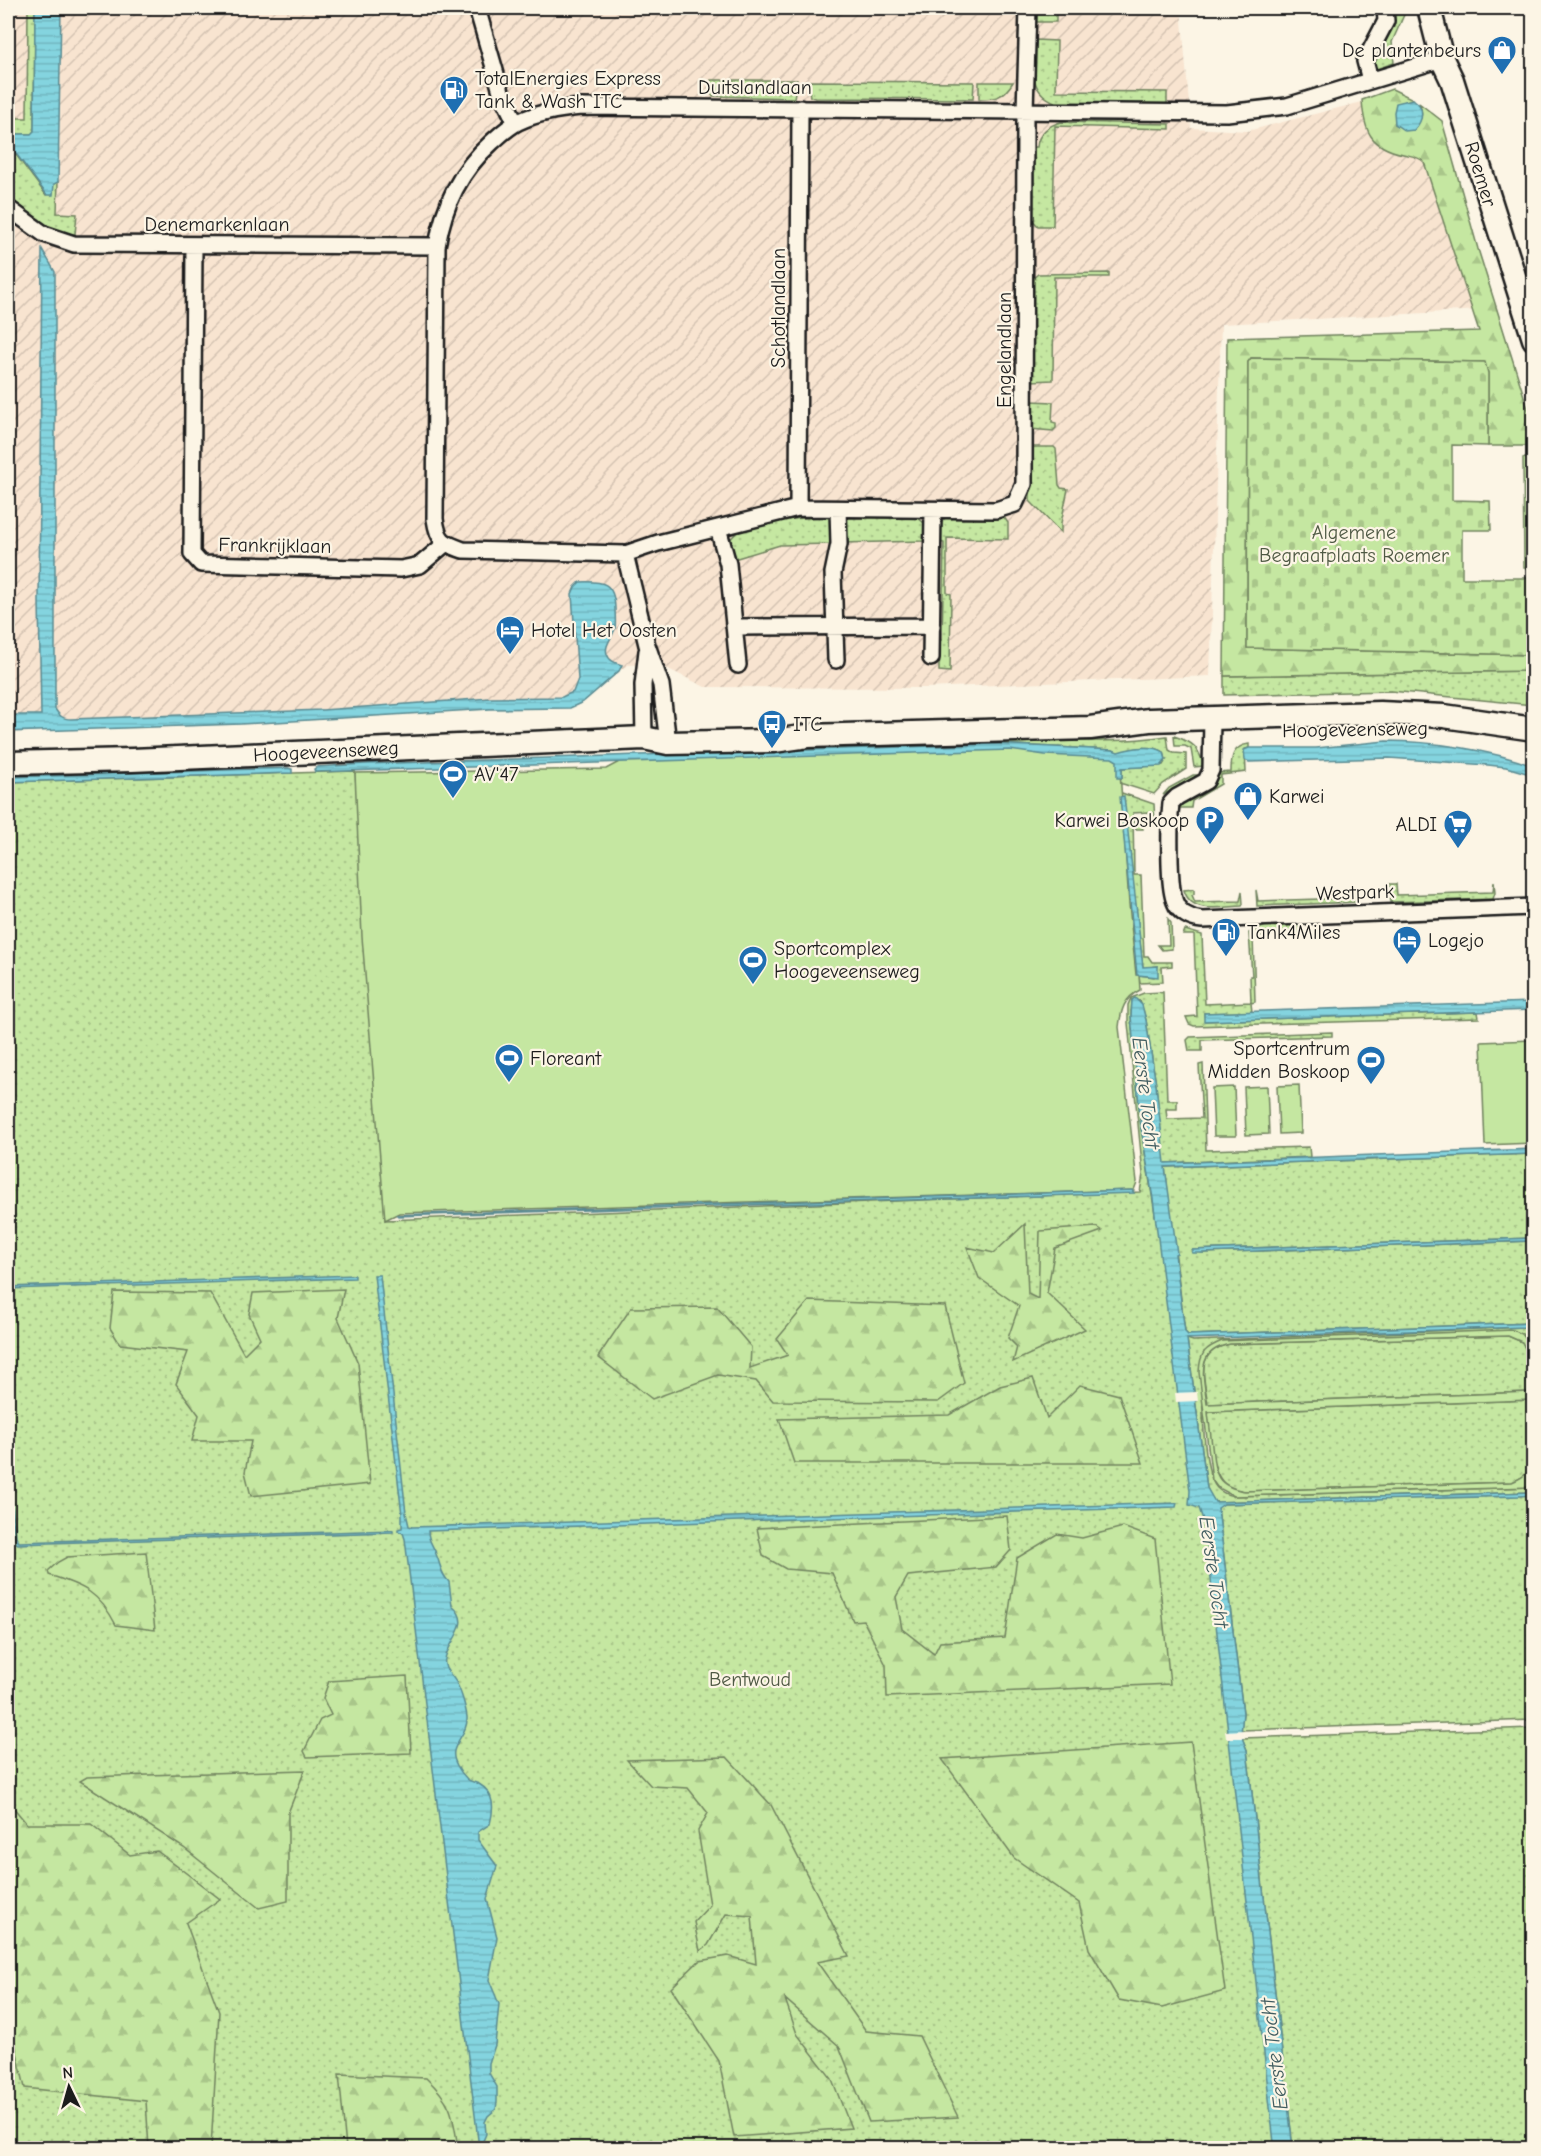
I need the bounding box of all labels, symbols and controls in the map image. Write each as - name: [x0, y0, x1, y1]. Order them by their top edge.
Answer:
- shop icon: De plantenbeurs: [1486, 34, 1518, 76]
- place label: De plantenbeurs: [1342, 39, 1481, 62]
- place label: TotalEnergies Express Tank & Wash ITC: [475, 67, 661, 113]
- fuel station icon: TotalEnergies Express Tank & Wash ITC: [438, 74, 470, 116]
- street label: Duitslandlaan: [698, 76, 812, 99]
- street label: Roemer: [1460, 139, 1501, 209]
- street label: Denemarkenlaan: [145, 213, 289, 236]
- street label: Schotlandlaan: [767, 248, 790, 368]
- street label: Engelandlaan: [993, 292, 1016, 408]
- park label: Algemene Begraafplaats Roemer: [1259, 521, 1449, 567]
- street label: Frankrijklaan: [218, 533, 332, 558]
- hotel icon: Hotel Het Oosten: [494, 614, 526, 656]
- place label: Hotel Het Oosten: [531, 619, 677, 642]
- bus stop icon: ITC: [756, 708, 788, 750]
- place label: ITC: [793, 713, 822, 736]
- street label: Hoogeveenseweg: [1282, 717, 1428, 742]
- street label: Hoogeveenseweg: [253, 736, 399, 767]
- sports icon: AV'47: [437, 758, 469, 800]
- place label: AV'47: [474, 763, 519, 786]
- shop icon: Karwei: [1232, 780, 1264, 822]
- place label: Karwei: [1269, 785, 1325, 808]
- parking icon: Karwei Boskoop: [1194, 804, 1226, 846]
- supermarket icon: ALDI: [1442, 808, 1474, 850]
- place label: Karwei Boskoop: [1055, 809, 1189, 832]
- place label: ALDI: [1396, 813, 1437, 836]
- street label: Westpark: [1315, 880, 1395, 905]
- fuel station icon: Tank4Miles: [1210, 916, 1242, 958]
- place label: Tank4Miles: [1247, 921, 1340, 944]
- hotel icon: Logejo: [1391, 924, 1423, 966]
- place label: Logejo: [1428, 929, 1484, 952]
- place label: Sportcomplex Hoogeveenseweg: [774, 937, 920, 983]
- sports icon: Sportcomplex Hoogeveenseweg: [737, 944, 769, 986]
- water label: Eerste Tocht: [1127, 1036, 1165, 1152]
- place label: Sportcentrum Midden Boskoop: [1208, 1037, 1350, 1083]
- sports icon: Floreant: [493, 1042, 525, 1084]
- sports icon: Sportcentrum Midden Boskoop: [1355, 1044, 1387, 1086]
- place label: Floreant: [530, 1047, 602, 1070]
- water label: Eerste Tocht: [1194, 1515, 1234, 1631]
- park label: Bentwoud: [709, 1668, 791, 1691]
- water label: Eerste Tocht: [1255, 1995, 1293, 2111]
- north arrow: [39, 2057, 99, 2117]
- text: N: [62, 2064, 74, 2082]

